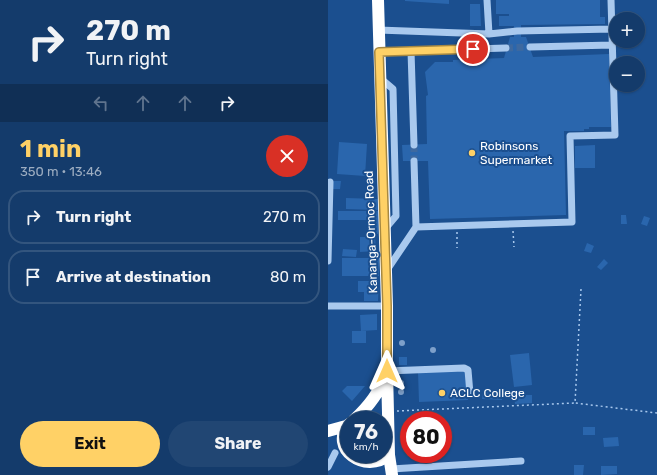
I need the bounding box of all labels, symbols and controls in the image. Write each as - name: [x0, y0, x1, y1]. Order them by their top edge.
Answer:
- map controls: [609, 12, 645, 92]
- button: +: [609, 12, 645, 48]
- text: 270 m: [86, 14, 171, 47]
- icon: right: [20, 16, 72, 68]
- pin: [456, 32, 490, 66]
- icon: arrive: [462, 38, 484, 60]
- text: Turn right: [86, 48, 168, 70]
- button: −: [609, 56, 645, 92]
- icon: left: [90, 92, 112, 114]
- icon: ahead: [132, 92, 154, 114]
- icon: ahead: [174, 92, 196, 114]
- icon: right: [216, 92, 238, 114]
- text: 1 min: [20, 135, 81, 163]
- button: close: [266, 135, 308, 177]
- place label: Robinsons Supermarket: [480, 139, 553, 167]
- marker: Robinsons Supermarket: [467, 148, 477, 158]
- text: 350 m · 13:46: [20, 164, 102, 179]
- street label: Kananga-Ormoc Road: [362, 170, 380, 294]
- icon: right: [22, 206, 44, 228]
- text: Turn right: [56, 208, 131, 226]
- text: 270 m: [263, 208, 306, 226]
- icon: arrive: [22, 266, 44, 288]
- text: Arrive at destination: [56, 268, 211, 286]
- text: 80 m: [270, 268, 306, 286]
- position arrow: [366, 350, 408, 392]
- place label: ACLC College: [450, 386, 525, 400]
- marker: ACLC College: [437, 388, 447, 398]
- speed limit sign: 80: [400, 411, 452, 463]
- text: 76: [354, 420, 378, 444]
- button: Exit: [20, 421, 160, 467]
- button: Share: [168, 421, 308, 467]
- text: km/h: [354, 441, 378, 453]

